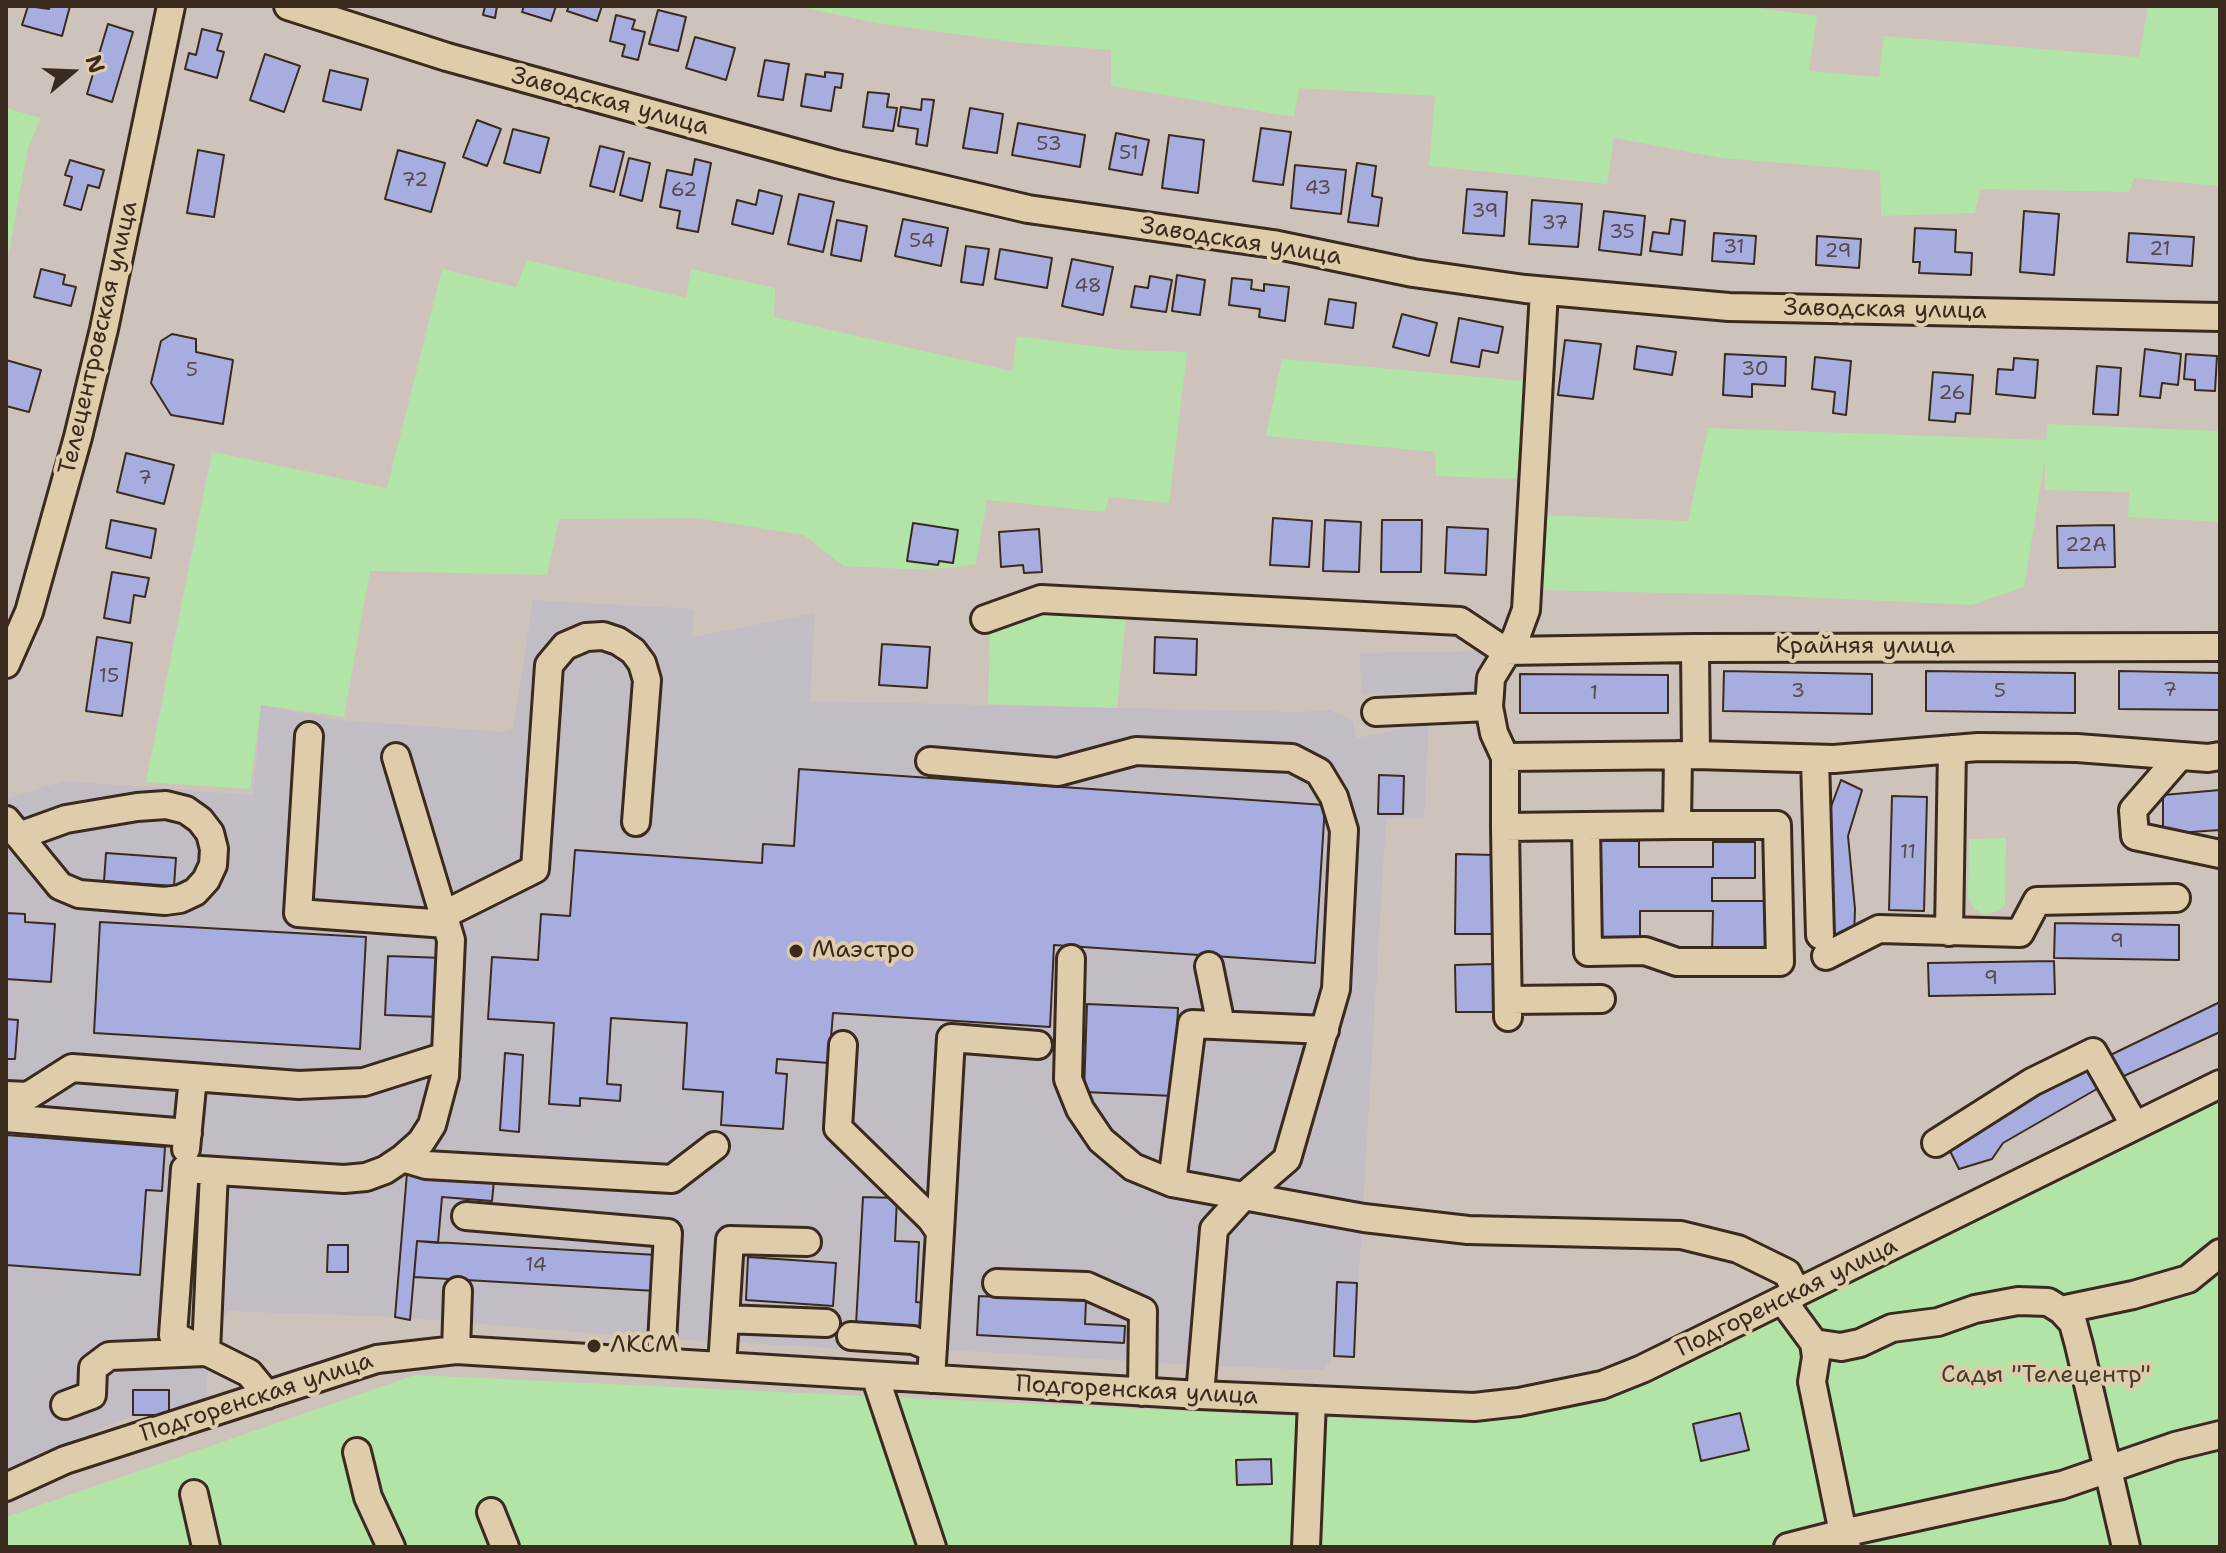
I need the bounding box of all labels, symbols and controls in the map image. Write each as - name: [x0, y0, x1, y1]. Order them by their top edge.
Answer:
- north arrow: [32, 32, 112, 112]
- text: N: [79, 51, 112, 77]
- street label: Заводская улица: [508, 62, 712, 142]
- house number: 53: [1036, 133, 1062, 157]
- house number: 51: [1119, 142, 1139, 166]
- house number: 72: [402, 169, 428, 193]
- house number: 43: [1305, 177, 1331, 201]
- house number: 62: [671, 179, 697, 203]
- street label: Телецентровская улица: [53, 198, 145, 478]
- house number: 39: [1472, 200, 1498, 224]
- street label: Заводская улица: [1138, 212, 1344, 272]
- house number: 37: [1542, 212, 1568, 236]
- house number: 35: [1609, 221, 1635, 245]
- house number: 54: [909, 230, 935, 254]
- house number: 31: [1723, 236, 1745, 260]
- house number: 21: [2149, 238, 2171, 262]
- house number: 29: [1825, 240, 1851, 264]
- house number: 48: [1074, 275, 1102, 299]
- street label: Заводская улица: [1783, 294, 1987, 326]
- house number: 30: [1741, 358, 1769, 382]
- house number: 5: [186, 359, 198, 383]
- house number: 26: [1938, 382, 1966, 406]
- house number: 7: [138, 467, 152, 491]
- house number: 22А: [2065, 534, 2107, 558]
- street label: Крайняя улица: [1775, 633, 1955, 661]
- house number: 15: [99, 665, 119, 689]
- house number: 7: [2163, 679, 2177, 703]
- house number: 3: [1791, 680, 1805, 704]
- house number: 5: [1994, 680, 2006, 704]
- house number: 1: [1590, 682, 1598, 706]
- house number: 11: [1900, 841, 1916, 865]
- house number: 9: [2110, 930, 2124, 954]
- place label: Маэстро: [812, 937, 915, 965]
- marker: Маэстро: [787, 942, 805, 960]
- house number: 9: [1984, 967, 1998, 991]
- street label: Подгоренская улица: [1672, 1232, 1902, 1364]
- house number: 14: [525, 1254, 547, 1278]
- place label: ЛКСМ: [610, 1332, 679, 1360]
- marker: ЛКСМ: [585, 1337, 603, 1355]
- street label: Подгоренская улица: [137, 1347, 377, 1449]
- park label: Сады "Телецентр": [1941, 1362, 2151, 1390]
- street label: Подгоренская улица: [1015, 1370, 1259, 1412]

